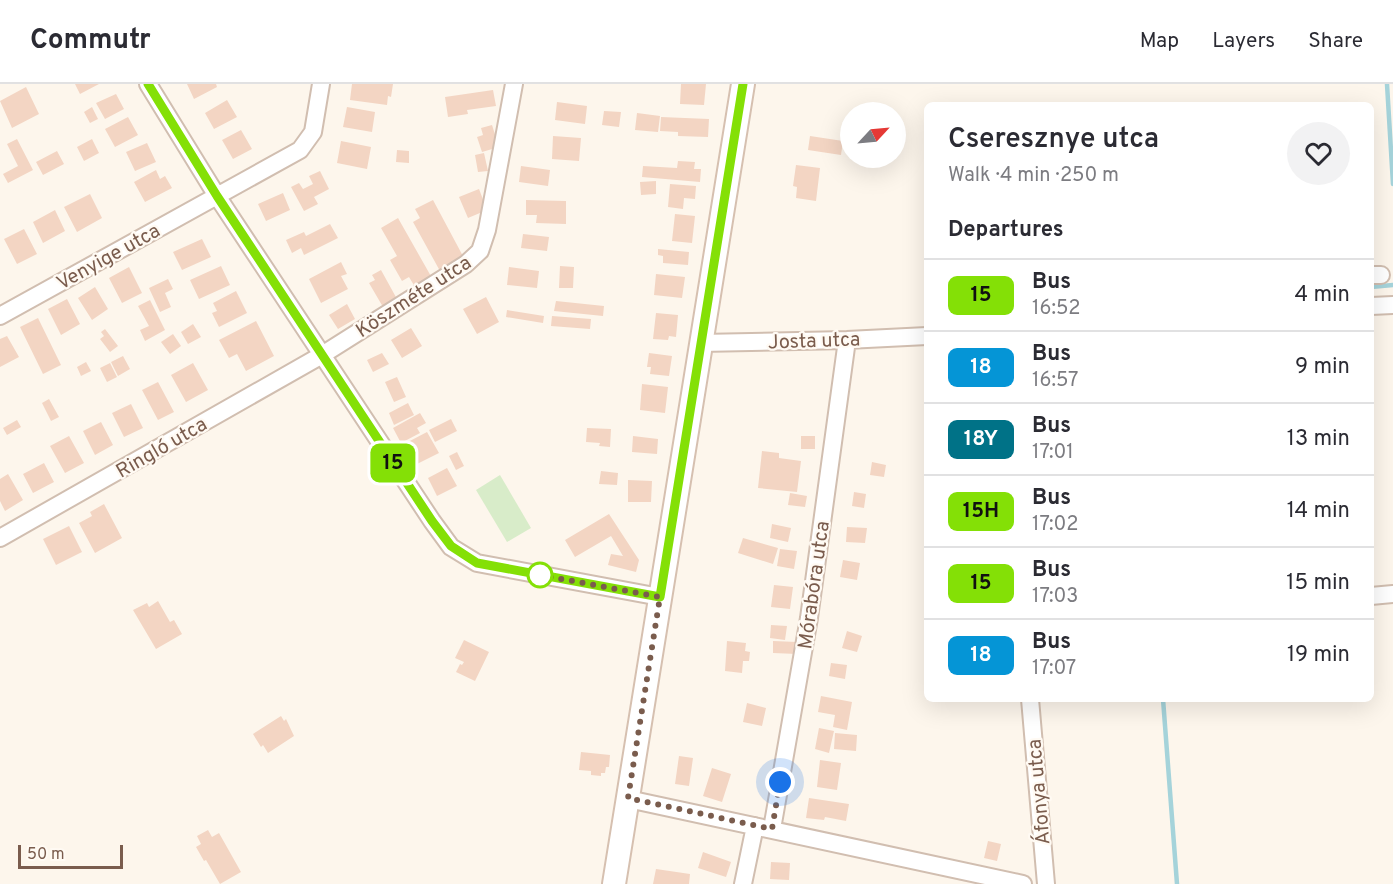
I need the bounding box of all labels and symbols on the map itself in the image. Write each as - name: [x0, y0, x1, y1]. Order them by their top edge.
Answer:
- north arrow: [840, 102, 906, 168]
- street label: Venyige utca: [53, 219, 165, 297]
- street label: Köszméte utca: [351, 251, 477, 345]
- street label: Josta utca: [767, 327, 861, 357]
- street label: Ringló utca: [112, 412, 212, 485]
- line badge: 15: [366, 444, 420, 482]
- street label: Mórabóra utca: [793, 519, 837, 651]
- unlabelled marker: [527, 562, 553, 588]
- street label: Áfonya utca: [1020, 738, 1058, 846]
- your location: [765, 767, 795, 797]
- scale bar: [18, 842, 123, 870]

